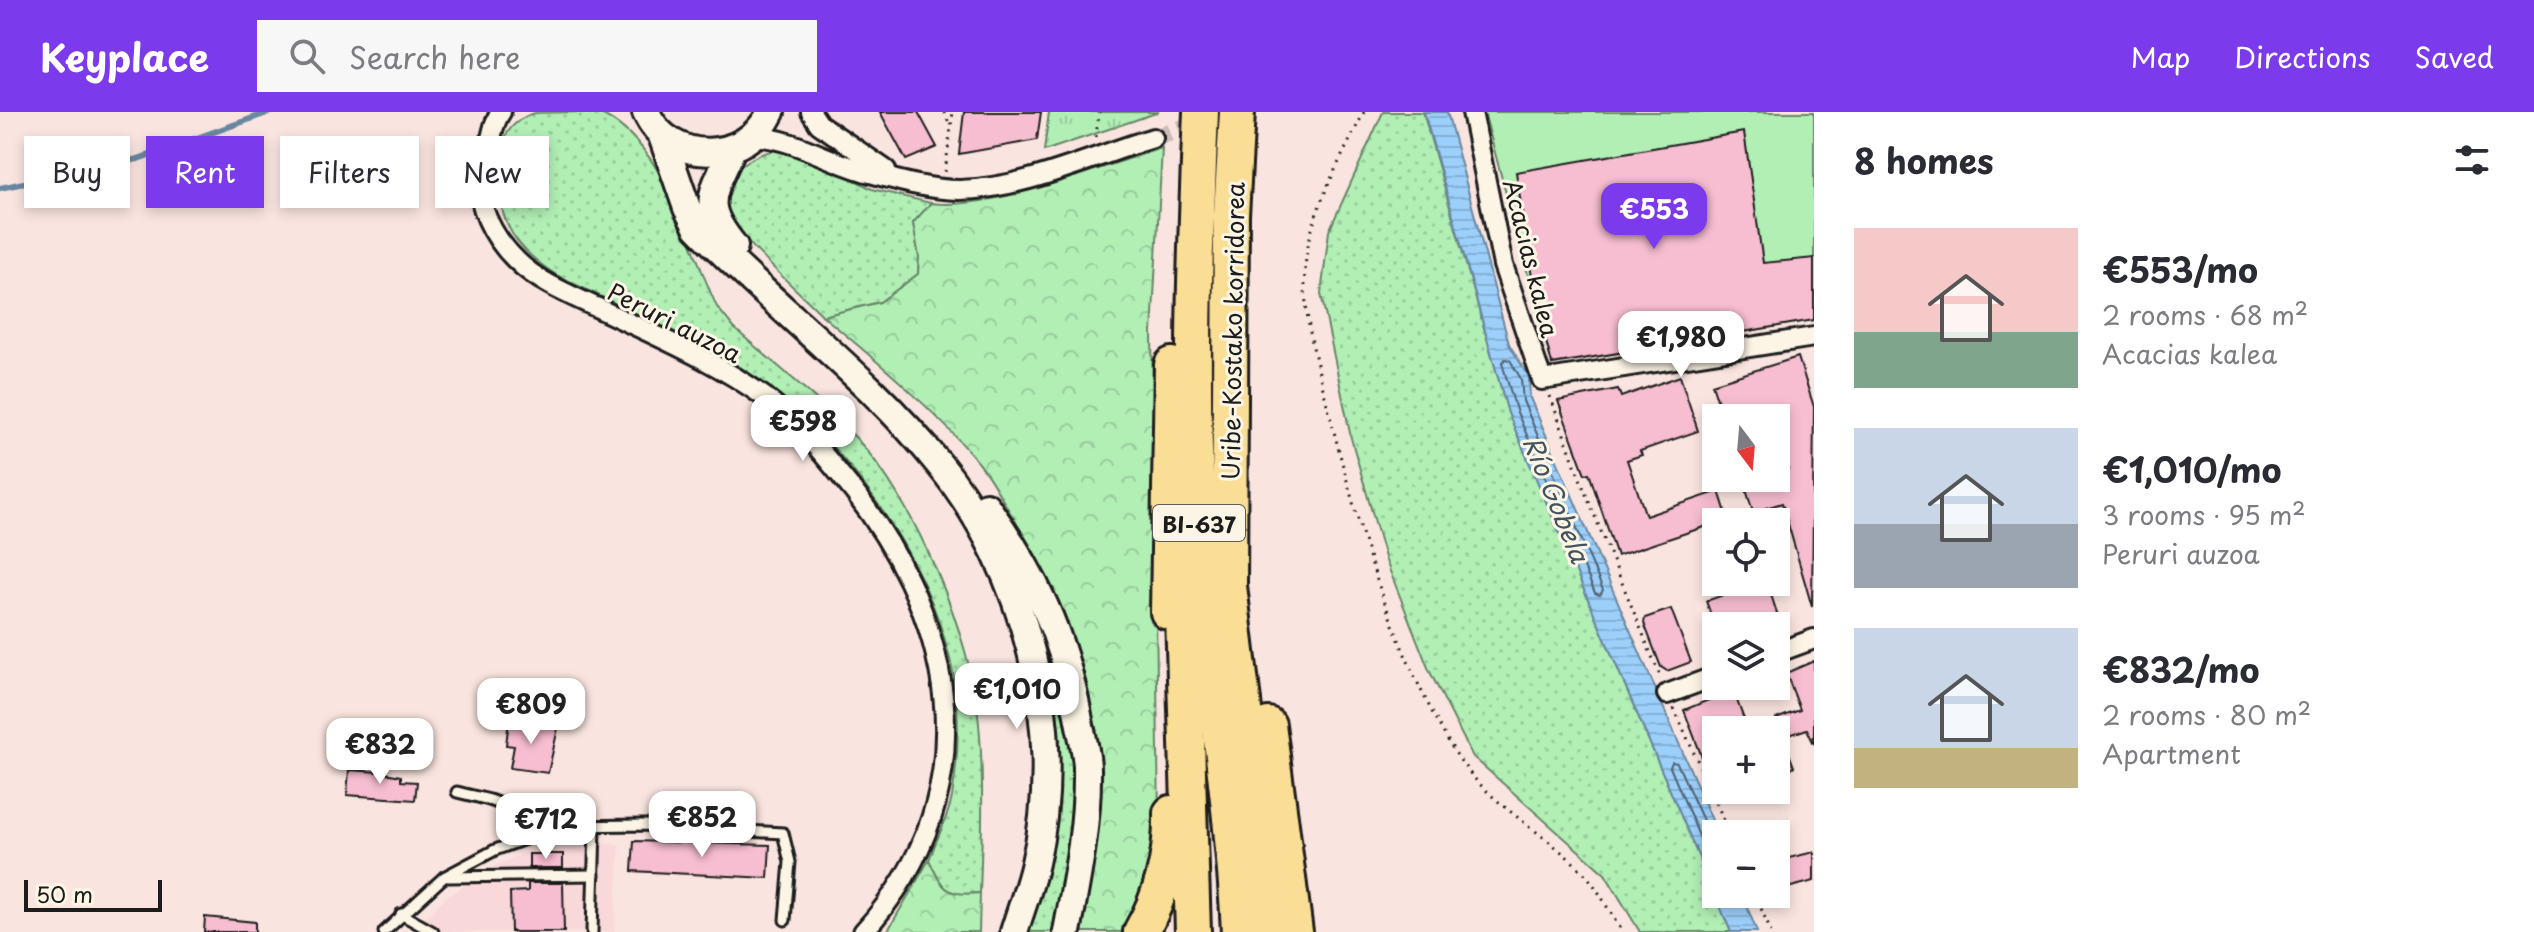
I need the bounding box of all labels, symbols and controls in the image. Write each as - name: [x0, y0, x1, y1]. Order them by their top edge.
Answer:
- search box: [257, 20, 817, 92]
- text: Keyplace: [40, 28, 209, 85]
- icon: search: [285, 34, 329, 78]
- text: Search here: [349, 34, 521, 79]
- text: Map: [2131, 35, 2190, 78]
- text: Directions: [2234, 35, 2371, 78]
- text: Saved: [2415, 35, 2494, 78]
- text: 8 homes: [1854, 134, 1994, 186]
- chip: Buy: [24, 136, 130, 208]
- chip: Rent: [146, 136, 264, 208]
- chip: Filters: [280, 136, 419, 208]
- chip: New: [435, 136, 549, 208]
- icon: filters: [2450, 138, 2494, 182]
- street label: Acacias kalea: [1495, 175, 1569, 341]
- street label: Uribe-Kostako korridorea: [1211, 182, 1253, 480]
- pin: €553: [1607, 183, 1701, 251]
- text: €553: [1619, 189, 1689, 228]
- text: €553/mo: [2102, 243, 2258, 295]
- icon: home: [1918, 260, 2014, 356]
- street label: Peruri auzoa: [602, 273, 748, 371]
- text: 2 rooms · 68 m²: [2102, 295, 2308, 334]
- pin: €1,980: [1616, 311, 1746, 379]
- text: €1,980: [1636, 317, 1726, 356]
- text: Acacias kalea: [2102, 334, 2277, 373]
- pin: €598: [756, 395, 850, 463]
- text: €598: [769, 401, 837, 440]
- north arrow: [1702, 404, 1790, 492]
- map controls: [1702, 404, 1790, 908]
- water label: Río Gobela: [1514, 430, 1600, 569]
- text: €1,010/mo: [2102, 443, 2281, 495]
- icon: home: [1918, 460, 2014, 556]
- text: 3 rooms · 95 m²: [2102, 495, 2306, 534]
- road number: BI-637: [1153, 505, 1245, 541]
- button: locate: [1702, 508, 1790, 596]
- text: Peruri auzoa: [2102, 534, 2260, 573]
- button: layers: [1702, 612, 1790, 700]
- text: €832/mo: [2102, 643, 2260, 695]
- icon: home: [1918, 660, 2014, 756]
- pin: €1,010: [952, 663, 1082, 731]
- text: €1,010: [973, 669, 1061, 708]
- pin: €809: [484, 678, 578, 746]
- text: €809: [495, 684, 567, 723]
- text: 2 rooms · 80 m²: [2102, 695, 2311, 734]
- button: +: [1702, 716, 1790, 804]
- pin: €832: [333, 718, 427, 786]
- text: €832: [344, 724, 416, 763]
- text: Apartment: [2102, 734, 2241, 773]
- pin: €852: [655, 791, 749, 859]
- pin: €712: [499, 793, 593, 861]
- text: €852: [667, 797, 737, 836]
- text: €712: [514, 799, 578, 838]
- button: −: [1702, 820, 1790, 908]
- scale bar: [24, 876, 162, 912]
- text: 50 m: [36, 877, 93, 910]

